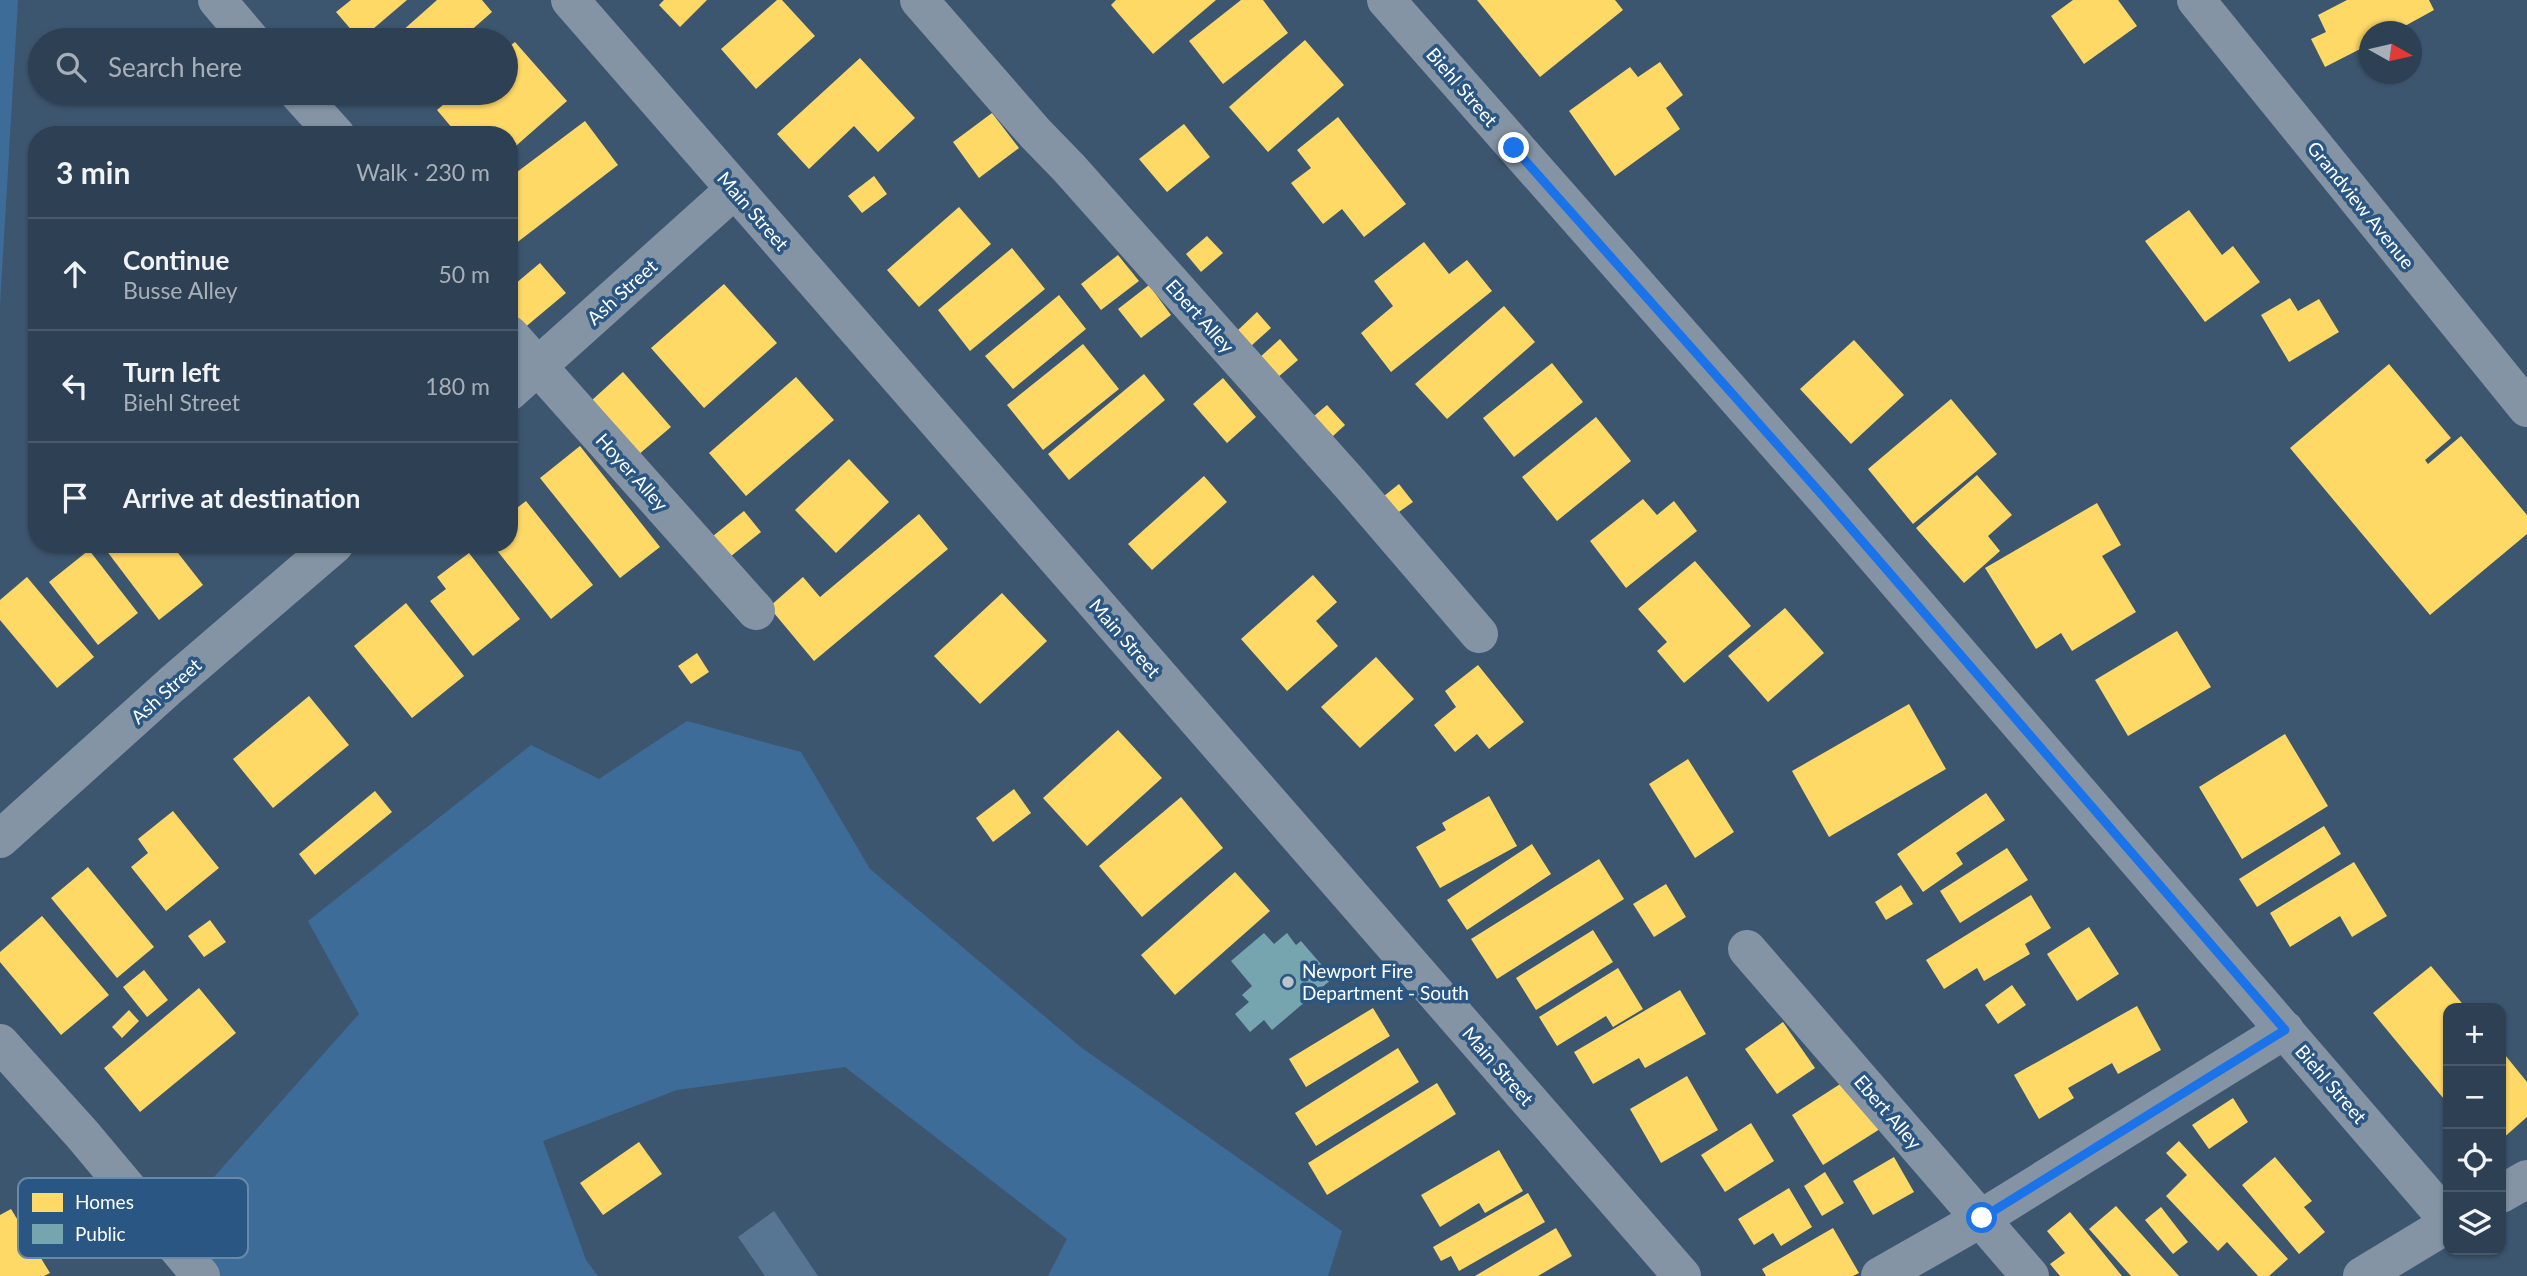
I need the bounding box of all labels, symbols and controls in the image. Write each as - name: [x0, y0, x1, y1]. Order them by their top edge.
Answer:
- north arrow: [2359, 21, 2422, 84]
- search box: [28, 28, 518, 105]
- street label: Biehl Street: [1422, 43, 1503, 131]
- icon: search: [52, 48, 90, 86]
- text: Search here: [108, 51, 242, 83]
- route end: [1498, 132, 1529, 163]
- street label: Grandview Avenue: [2303, 136, 2420, 273]
- text: 3 min: [56, 154, 130, 190]
- text: Walk · 230 m: [356, 158, 490, 186]
- street label: Main Street: [713, 167, 794, 255]
- text: Continue: [123, 244, 229, 276]
- street label: Ash Street: [582, 254, 662, 329]
- icon: ahead: [56, 255, 94, 293]
- text: 50 m: [439, 260, 490, 288]
- street label: Ebert Alley: [1161, 274, 1239, 357]
- text: Busse Alley: [123, 276, 238, 304]
- text: Turn left: [123, 356, 220, 388]
- icon: left: [56, 367, 94, 405]
- text: 180 m: [425, 372, 490, 400]
- text: Biehl Street: [123, 388, 240, 416]
- street label: Hoyer Alley: [592, 428, 673, 515]
- icon: arrive: [56, 479, 94, 517]
- text: Arrive at destination: [123, 482, 360, 514]
- street label: Main Street: [1085, 594, 1166, 682]
- street label: Ash Street: [126, 653, 206, 728]
- place label: Newport Fire Department - South: [1302, 959, 1469, 1004]
- marker: Newport Fire Department - South: [1280, 974, 1296, 990]
- map controls: [2443, 1003, 2506, 1255]
- button: +: [2443, 1003, 2506, 1066]
- street label: Main Street: [1458, 1022, 1539, 1110]
- street label: Biehl Street: [2291, 1040, 2372, 1128]
- button: −: [2443, 1066, 2506, 1129]
- street label: Ebert Alley: [1850, 1070, 1927, 1154]
- button: locate: [2443, 1129, 2506, 1192]
- legend: [18, 1178, 248, 1258]
- text: Homes: [75, 1190, 134, 1213]
- button: layers: [2443, 1192, 2506, 1255]
- route start: [1966, 1202, 1997, 1233]
- text: Public: [75, 1222, 126, 1245]

